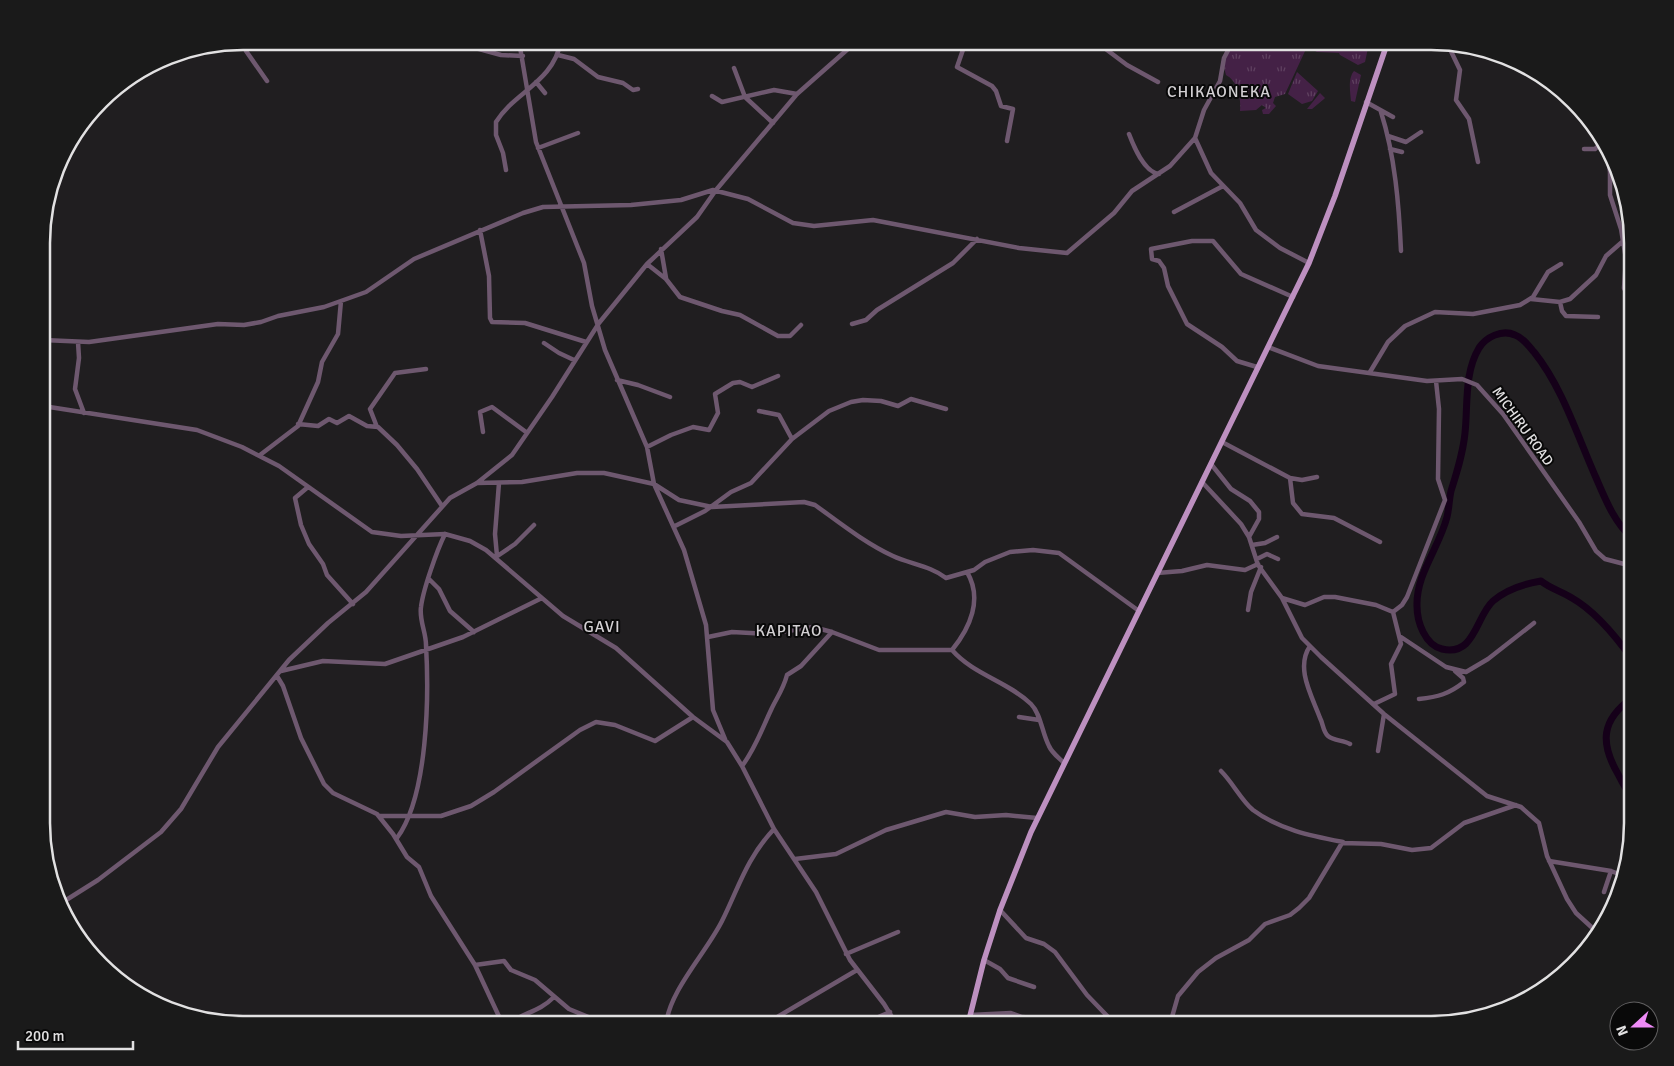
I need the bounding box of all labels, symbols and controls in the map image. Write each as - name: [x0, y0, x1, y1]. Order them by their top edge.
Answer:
- district label: CHIKAONEKA: [1167, 82, 1271, 102]
- street label: MICHIRU ROAD: [1488, 384, 1557, 469]
- district label: GAVI: [583, 617, 621, 637]
- district label: KAPITAO: [755, 621, 823, 641]
- north arrow: [1609, 1001, 1659, 1051]
- scale bar: [18, 1018, 132, 1050]
- text: N: [1613, 1023, 1632, 1038]
- text: 200 m: [25, 1027, 65, 1045]

